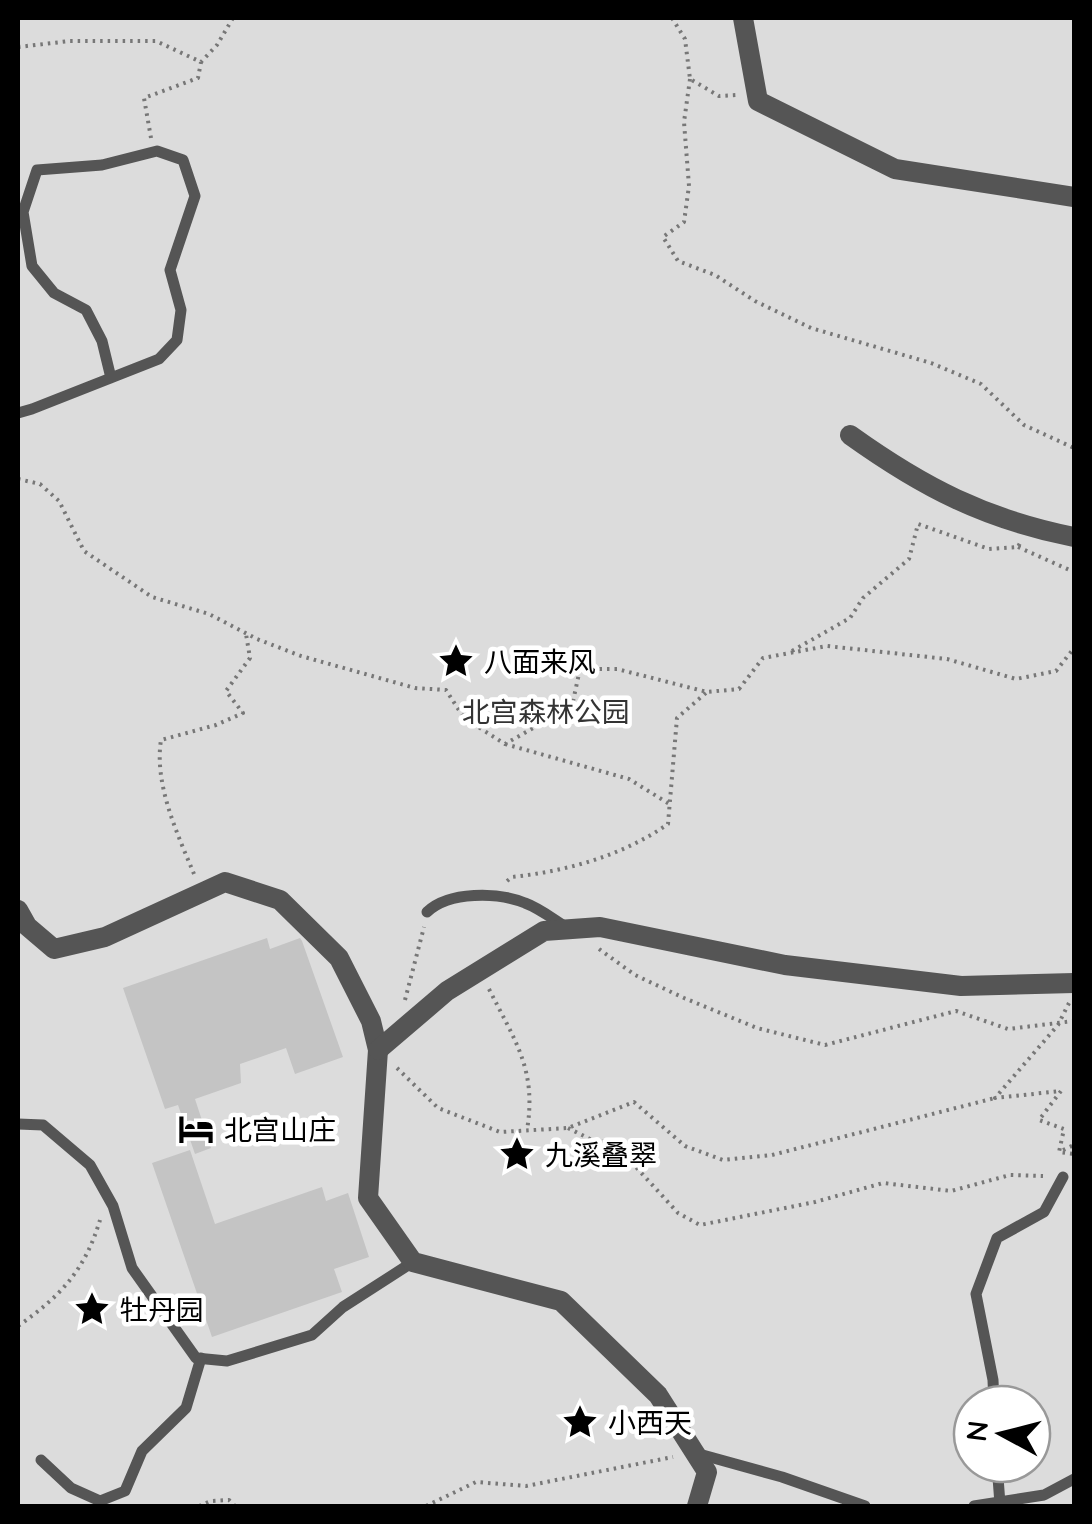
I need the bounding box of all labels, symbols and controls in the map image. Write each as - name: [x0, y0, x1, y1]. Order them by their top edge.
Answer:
- place icon: 八面来风: [437, 642, 475, 680]
- place label: 八面来风: [484, 644, 596, 679]
- park label: 北宫森林公园: [462, 694, 630, 729]
- hotel icon: 北宫山庄: [177, 1110, 215, 1148]
- place label: 北宫山庄: [224, 1112, 336, 1147]
- place icon: 九溪叠翠: [498, 1135, 536, 1173]
- place label: 九溪叠翠: [545, 1137, 657, 1172]
- place icon: 牡丹园: [73, 1290, 111, 1328]
- place label: 牡丹园: [120, 1292, 204, 1327]
- north arrow: [952, 1384, 1052, 1484]
- place icon: 小西天: [561, 1403, 599, 1441]
- place label: 小西天: [608, 1405, 692, 1440]
- text: N: [958, 1419, 995, 1443]

